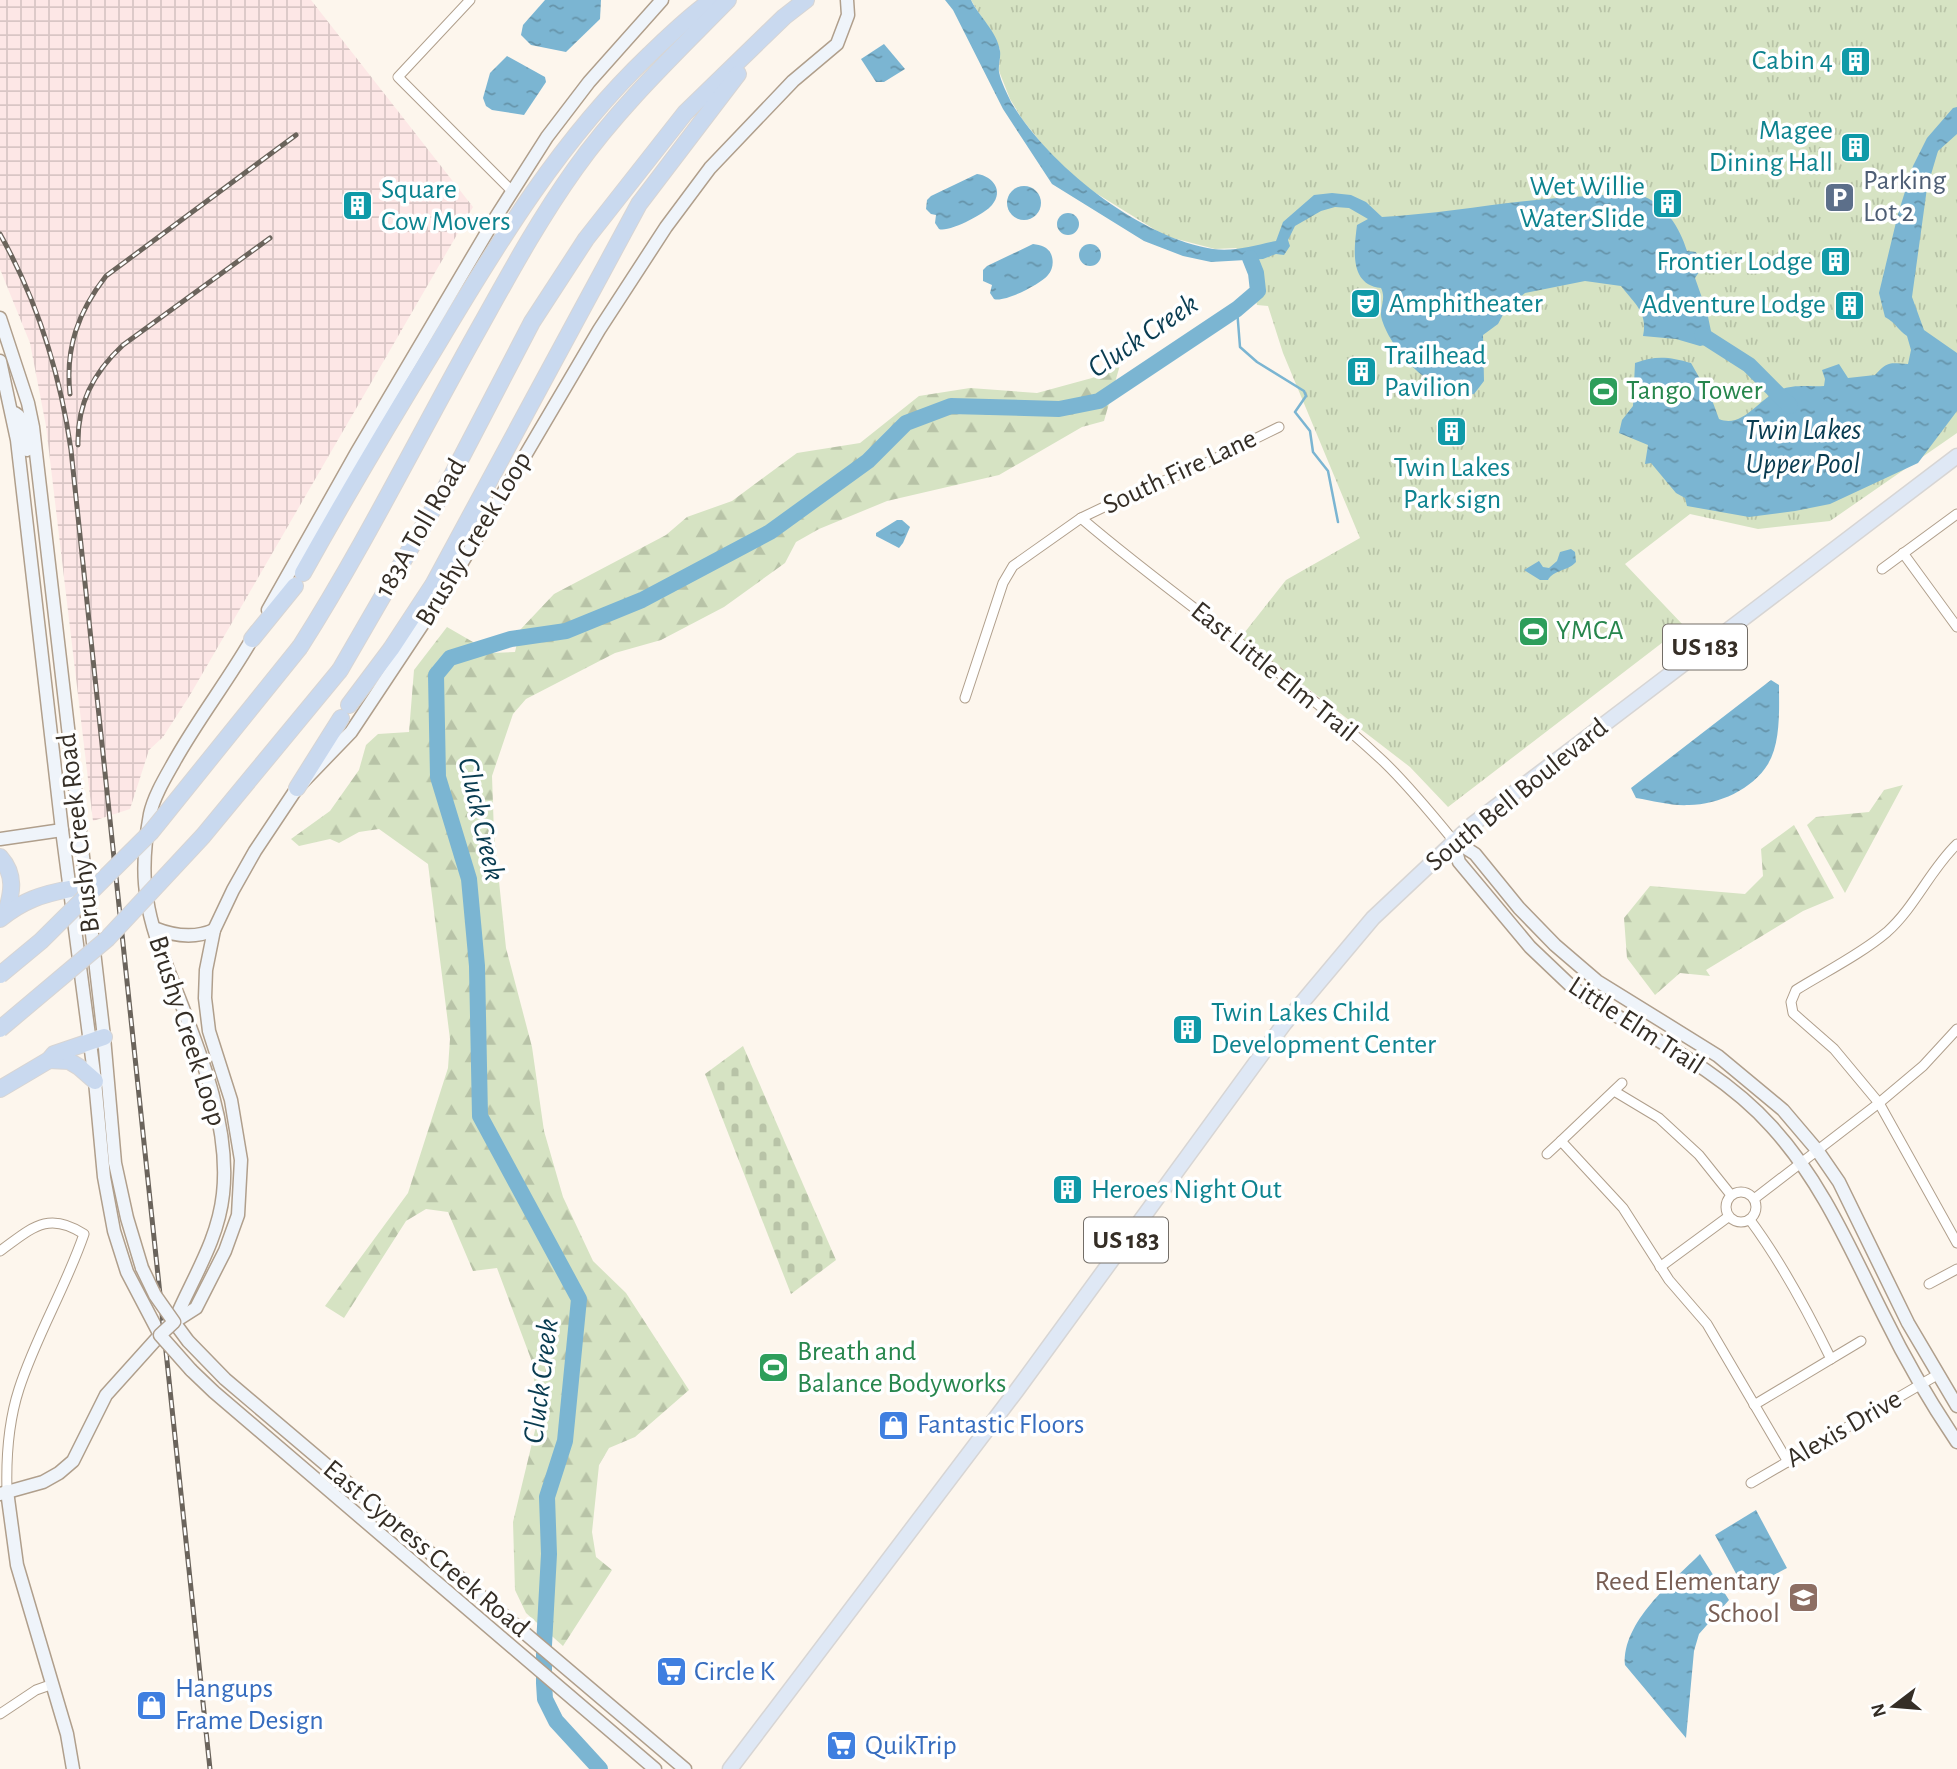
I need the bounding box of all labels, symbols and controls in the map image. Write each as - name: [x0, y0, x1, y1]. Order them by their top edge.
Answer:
- building icon: Cabin 4: [1839, 44, 1873, 78]
- place label: Cabin 4: [1752, 47, 1833, 75]
- place label: Magee Dining Hall: [1709, 117, 1833, 177]
- building icon: Magee Dining Hall: [1839, 130, 1873, 164]
- place label: Parking Lot 2: [1863, 167, 1947, 227]
- place label: Wet Willie Water Slide: [1519, 173, 1645, 233]
- place label: Square Cow Movers: [381, 176, 511, 236]
- parking icon: Parking Lot 2: [1823, 180, 1857, 214]
- building icon: Wet Willie Water Slide: [1651, 186, 1685, 220]
- building icon: Square Cow Movers: [341, 189, 375, 223]
- building icon: Frontier Lodge: [1819, 245, 1853, 279]
- place label: Frontier Lodge: [1657, 248, 1813, 276]
- theatre icon: Amphitheater: [1349, 287, 1383, 321]
- water label: Cluck Creek: [1083, 288, 1204, 384]
- building icon: Adventure Lodge: [1832, 288, 1866, 322]
- place label: Amphitheater: [1389, 290, 1543, 318]
- place label: Adventure Lodge: [1642, 291, 1826, 319]
- place label: Trailhead Pavilion: [1384, 342, 1486, 402]
- building icon: Trailhead Pavilion: [1344, 355, 1378, 389]
- sports icon: Tango Tower: [1586, 374, 1620, 408]
- place label: Tango Tower: [1626, 377, 1763, 405]
- building icon: Twin Lakes Park sign: [1435, 414, 1469, 448]
- water label: Twin Lakes Upper Pool: [1745, 415, 1862, 479]
- street label: South Fire Lane: [1099, 424, 1261, 520]
- street label: Brushy Creek Loop: [411, 447, 537, 631]
- street label: 183A Toll Road: [370, 454, 472, 602]
- place label: Twin Lakes Park sign: [1394, 454, 1510, 514]
- street label: East Little Elm Trail: [1185, 597, 1363, 747]
- sports icon: YMCA: [1516, 614, 1550, 648]
- place label: YMCA: [1556, 617, 1624, 645]
- road number: US 183: [1663, 624, 1747, 670]
- street label: South Bell Boulevard: [1421, 713, 1613, 877]
- street label: Brushy Creek Road: [53, 732, 105, 934]
- water label: Cluck Creek: [452, 754, 510, 884]
- street label: Brushy Creek Loop: [143, 932, 231, 1130]
- street label: Little Elm Trail: [1563, 972, 1709, 1080]
- place label: Twin Lakes Child Development Center: [1211, 999, 1436, 1059]
- building icon: Twin Lakes Child Development Center: [1171, 1012, 1205, 1046]
- building icon: Heroes Night Out: [1051, 1173, 1085, 1207]
- place label: Heroes Night Out: [1091, 1176, 1282, 1204]
- road number: US 183: [1084, 1218, 1168, 1262]
- water label: Cluck Creek: [518, 1317, 564, 1445]
- place label: Breath and Balance Bodyworks: [797, 1338, 1006, 1398]
- sports icon: Breath and Balance Bodyworks: [757, 1351, 791, 1385]
- street label: Alexis Drive: [1781, 1385, 1907, 1473]
- shop icon: Fantastic Floors: [877, 1408, 911, 1442]
- place label: Fantastic Floors: [917, 1411, 1084, 1439]
- street label: East Cypress Creek Road: [318, 1455, 534, 1643]
- place label: Reed Elementary School: [1595, 1568, 1780, 1628]
- school or university icon: Reed Elementary School: [1786, 1581, 1820, 1615]
- supermarket icon: Circle K: [654, 1655, 688, 1689]
- place label: Circle K: [694, 1658, 776, 1686]
- north arrow: [1859, 1671, 1929, 1741]
- place label: Hangups Frame Design: [175, 1675, 324, 1735]
- shop icon: Hangups Frame Design: [135, 1688, 169, 1722]
- text: N: [1868, 1701, 1890, 1719]
- supermarket icon: QuikTrip: [825, 1729, 859, 1763]
- place label: QuikTrip: [865, 1732, 957, 1760]

